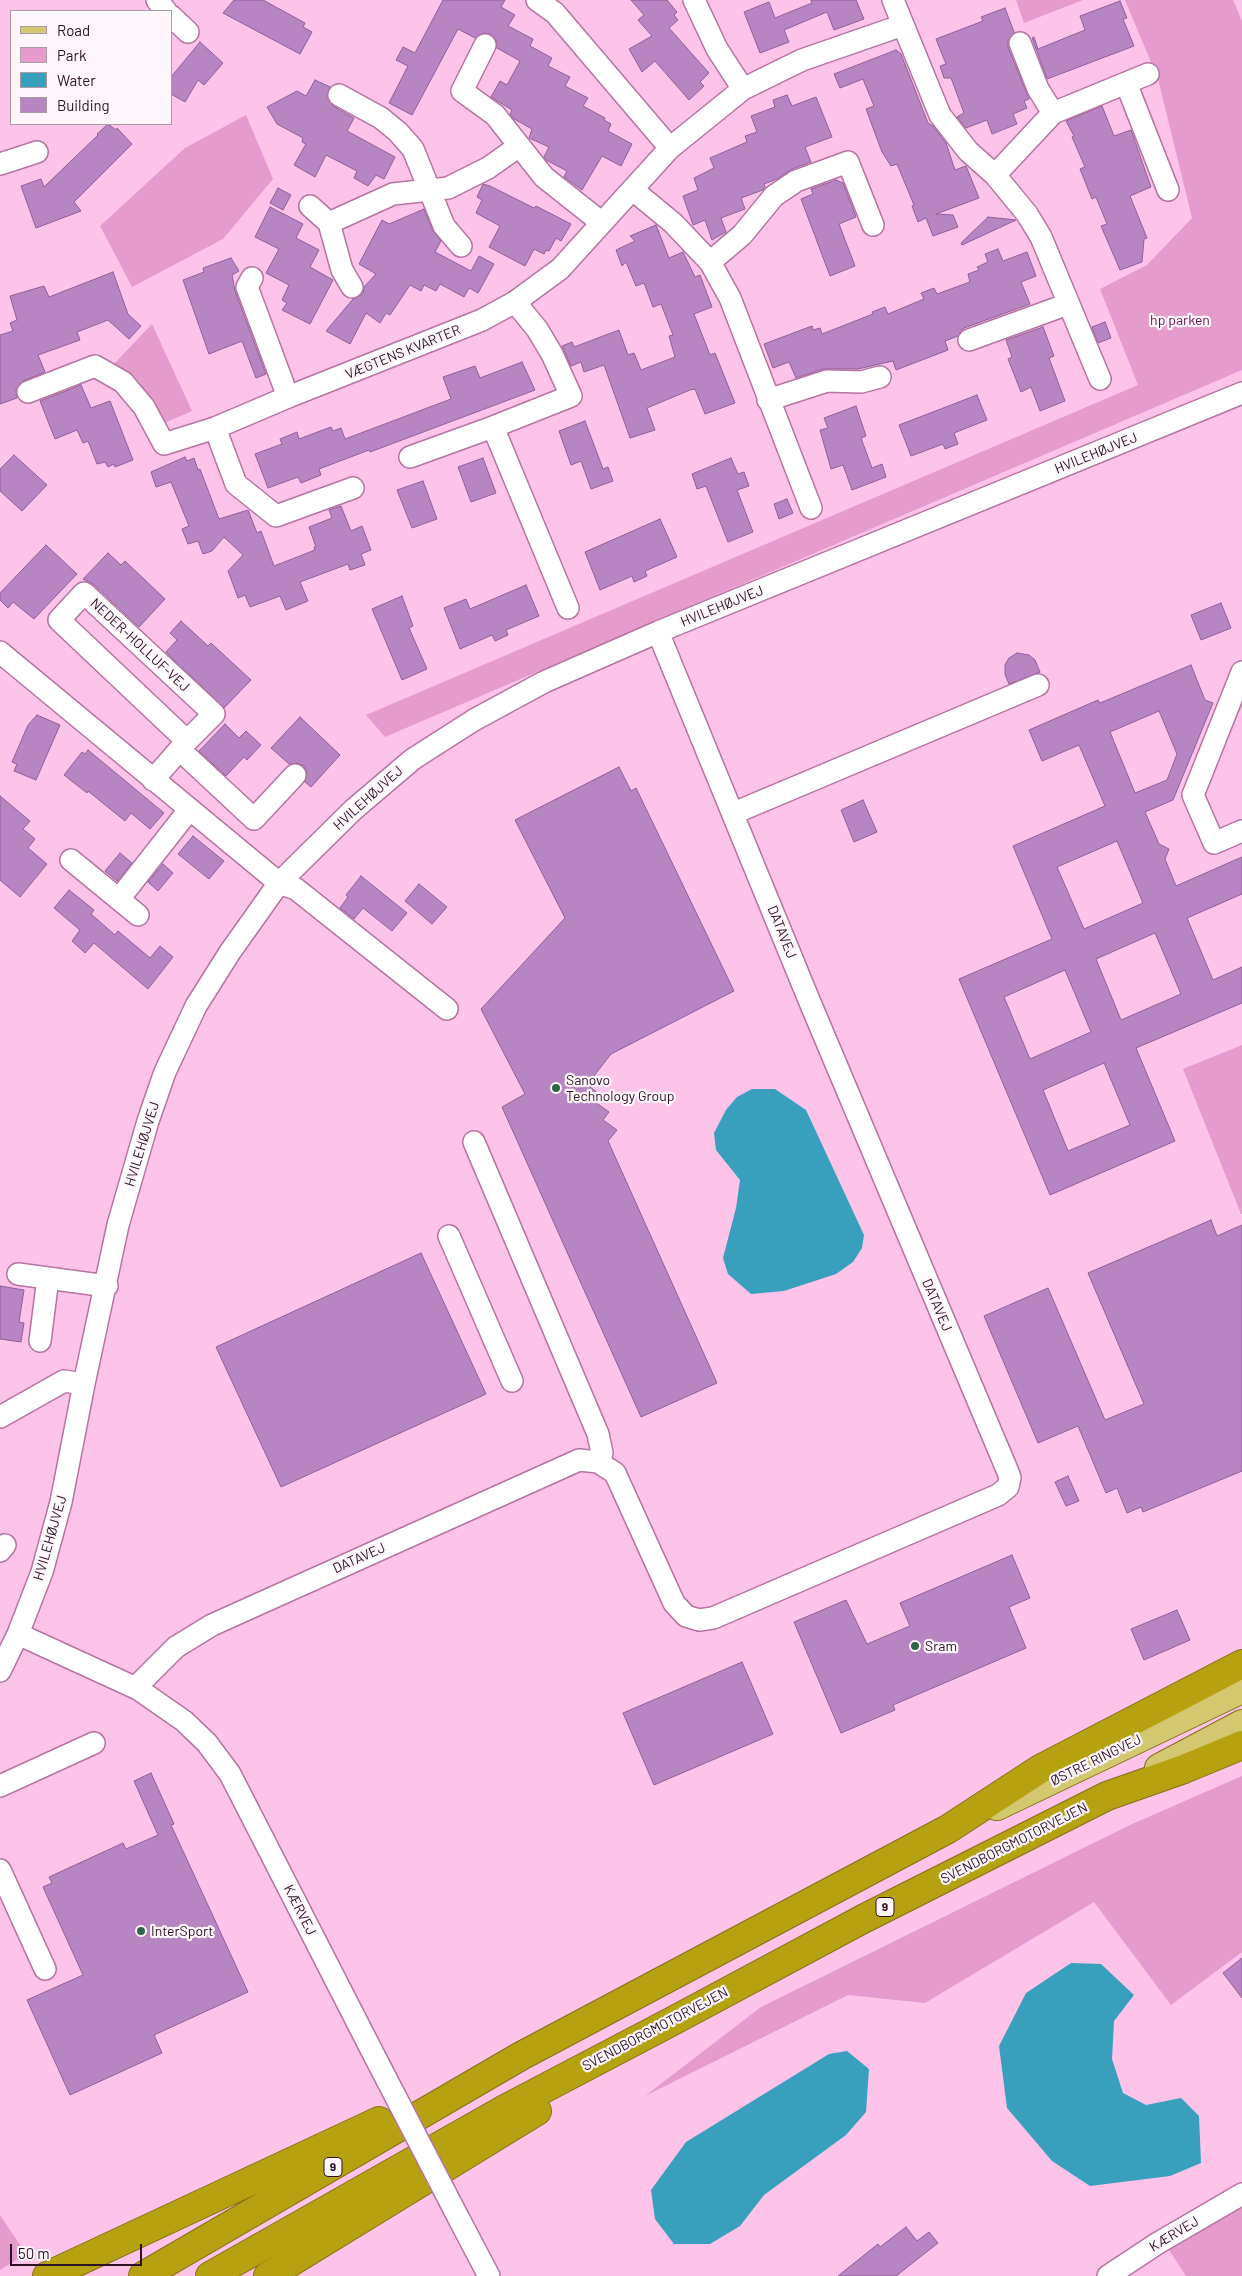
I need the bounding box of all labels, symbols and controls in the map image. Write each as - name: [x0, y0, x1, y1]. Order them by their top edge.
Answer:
- legend: [10, 10, 172, 125]
- text: Road: [57, 21, 90, 39]
- text: Park: [57, 46, 86, 64]
- text: Water: [57, 71, 96, 89]
- text: Building: [57, 96, 110, 114]
- park label: hp parken: [1150, 312, 1210, 328]
- street label: VÆGTENS KVARTER: [343, 321, 463, 383]
- street label: HVILEHØJVEJ: [1052, 429, 1140, 477]
- street label: HVILEHØJVEJ: [678, 582, 766, 630]
- street label: NEDER-HOLLUF-VEJ: [87, 595, 193, 695]
- street label: HVILEHØJVEJ: [330, 762, 406, 834]
- street label: DATAVEJ: [764, 903, 800, 961]
- place label: Sanovo Technology Group: [566, 1072, 674, 1104]
- marker: Sanovo Technology Group: [550, 1082, 562, 1094]
- street label: HVILEHØJVEJ: [121, 1099, 163, 1189]
- street label: DATAVEJ: [918, 1276, 956, 1334]
- street label: HVILEHØJVEJ: [30, 1493, 70, 1583]
- street label: DATAVEJ: [330, 1539, 388, 1577]
- place label: Sram: [925, 1638, 957, 1654]
- marker: Sram: [909, 1640, 921, 1652]
- street label: ØSTRE RINGVEJ: [1048, 1731, 1144, 1789]
- street label: SVENDBORGMOTORVEJEN: [938, 1799, 1090, 1887]
- street label: KÆRVEJ: [280, 1882, 320, 1938]
- road number: 9: [876, 1898, 894, 1916]
- place label: InterSport: [151, 1923, 213, 1939]
- marker: InterSport: [135, 1925, 147, 1937]
- street label: SVENDBORGMOTORVEJEN: [579, 1983, 731, 2075]
- road number: 9: [324, 2158, 342, 2176]
- street label: KÆRVEJ: [1146, 2213, 1202, 2255]
- scale bar: [12, 2234, 145, 2266]
- text: 50 m: [18, 2244, 50, 2262]

